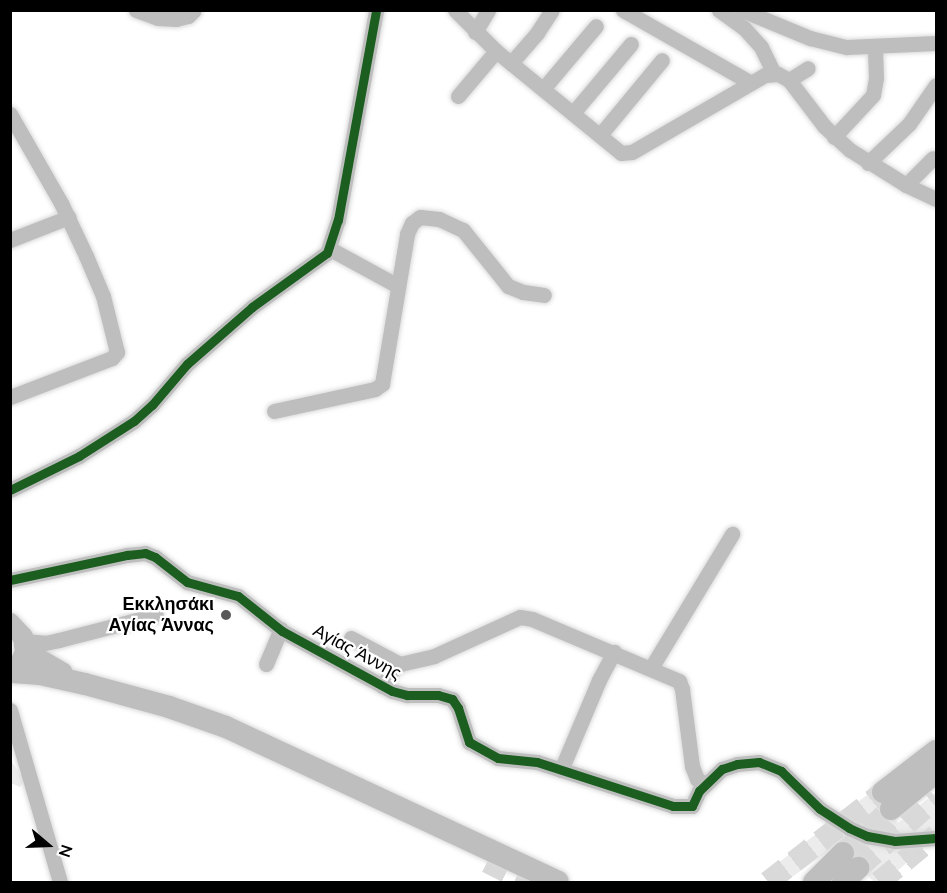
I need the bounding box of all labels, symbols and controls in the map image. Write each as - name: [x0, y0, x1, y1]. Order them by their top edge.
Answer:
- place label: Εκκλησάκι Αγίας Άννας: [109, 594, 214, 636]
- marker: Εκκλησάκι Αγίας Άννας: [219, 608, 233, 622]
- street label: Αγίας Άννης: [309, 620, 405, 684]
- north arrow: [18, 815, 78, 875]
- text: N: [53, 842, 77, 860]

